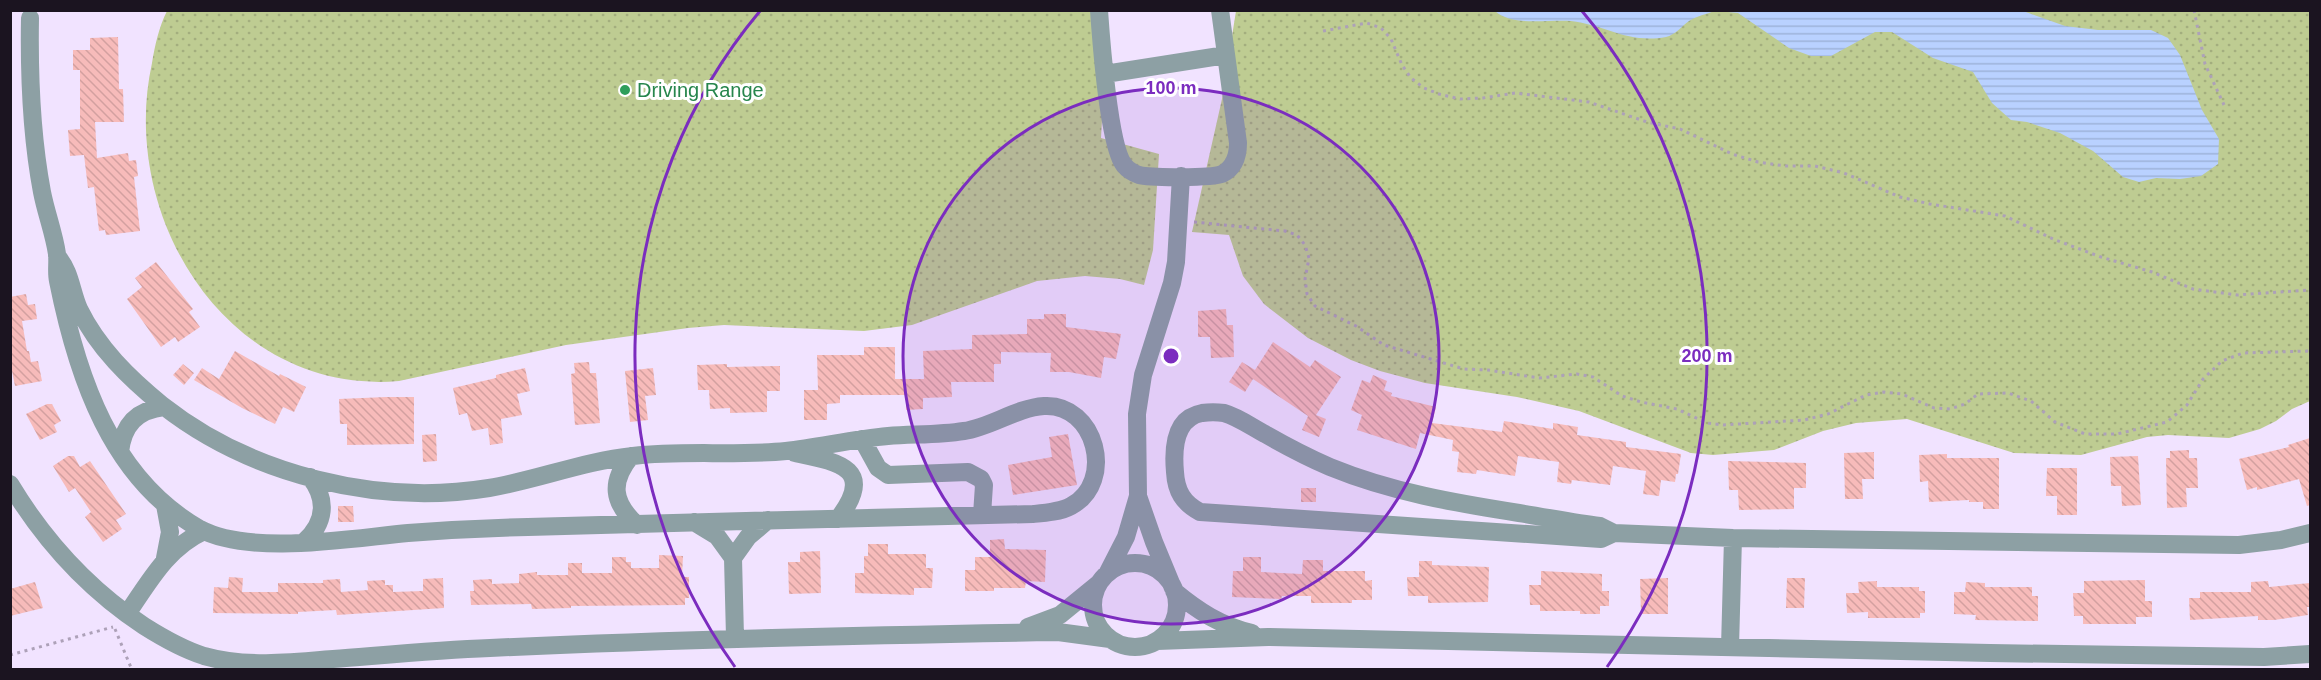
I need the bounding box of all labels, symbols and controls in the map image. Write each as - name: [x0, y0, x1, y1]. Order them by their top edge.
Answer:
- text: 100 m: [1145, 78, 1197, 98]
- place label: Driving Range: [637, 79, 764, 101]
- marker: Driving Range: [618, 83, 632, 97]
- centre of rings: [1161, 346, 1181, 366]
- text: 200 m: [1681, 346, 1733, 366]

